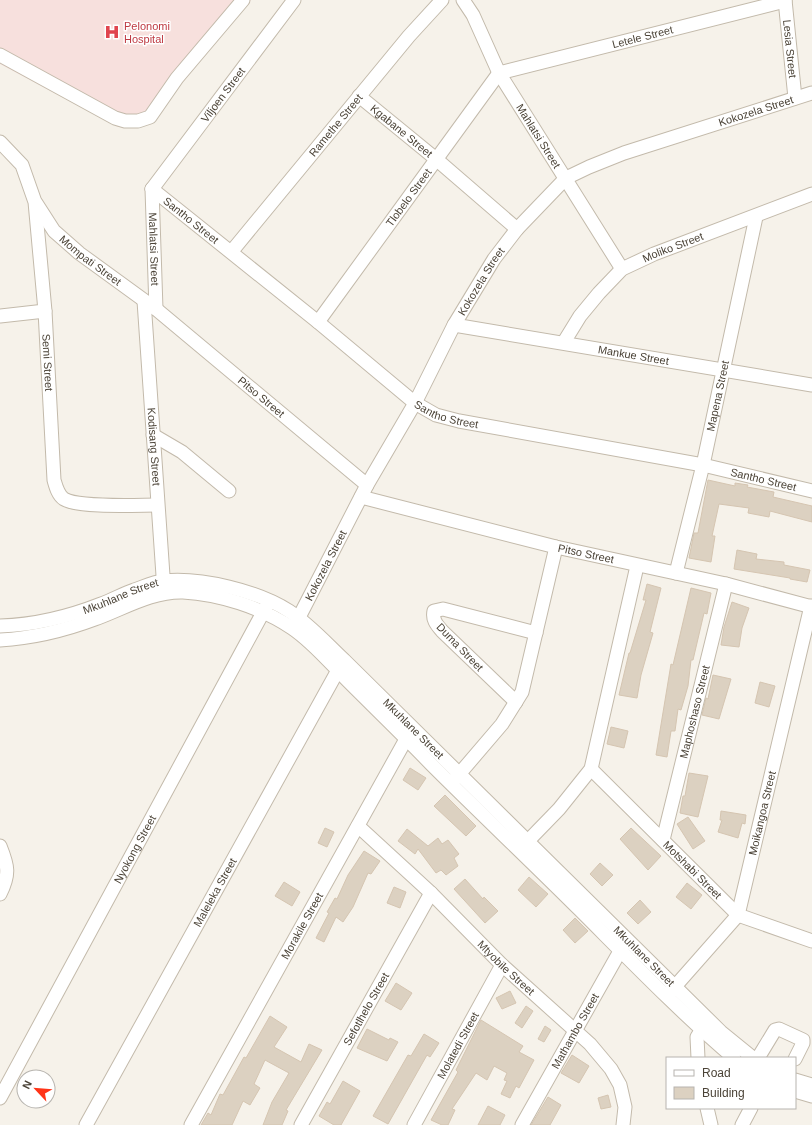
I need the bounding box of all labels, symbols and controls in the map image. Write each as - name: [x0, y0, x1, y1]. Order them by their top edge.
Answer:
- street label: Lesia Street: [781, 19, 799, 79]
- place label: Pelonomi Hospital: [124, 20, 170, 45]
- hospital icon: Pelonomi Hospital: [103, 23, 121, 41]
- street label: Letele Street: [611, 23, 674, 50]
- street label: Viljoen Street: [198, 65, 247, 124]
- street label: Ramethe Street: [306, 92, 365, 159]
- street label: Kokozela Street: [717, 93, 795, 128]
- street label: Kgabane Street: [368, 102, 435, 160]
- street label: Mahlatsi Street: [514, 102, 563, 170]
- street label: Tlobelo Street: [384, 166, 434, 229]
- street label: Santho Street: [161, 195, 221, 246]
- street label: Mahlatsi Street: [147, 212, 161, 286]
- street label: Moliko Street: [641, 230, 705, 265]
- street label: Mompati Street: [57, 233, 124, 288]
- street label: Kokozela Street: [455, 245, 507, 317]
- street label: Semi Street: [40, 333, 55, 391]
- street label: Mankue Street: [597, 343, 670, 367]
- street label: Mapena Street: [704, 359, 731, 432]
- street label: Pitso Street: [236, 374, 287, 420]
- street label: Santho Street: [412, 398, 479, 430]
- street label: Kodisang Street: [145, 407, 163, 486]
- street label: Santho Street: [729, 466, 797, 493]
- street label: Kokozela Street: [303, 528, 349, 603]
- street label: Pitso Street: [557, 542, 615, 565]
- street label: Mkuhlane Street: [81, 576, 160, 616]
- street label: Duma Street: [434, 621, 486, 673]
- street label: Maphoshaso Street: [677, 664, 712, 760]
- street label: Mkuhlane Street: [381, 696, 446, 761]
- street label: Moikangoa Street: [746, 770, 778, 857]
- street label: Nyokong Street: [111, 813, 158, 885]
- street label: Motshabi Street: [661, 838, 724, 901]
- street label: Maleleka Street: [191, 856, 239, 929]
- street label: Morakile Street: [279, 891, 325, 961]
- street label: Mkuhlane Street: [611, 924, 677, 989]
- street label: Mtyobile Street: [475, 938, 537, 997]
- street label: Sefotlhelo Street: [341, 971, 391, 1047]
- street label: Mathambo Street: [549, 991, 601, 1071]
- street label: Molatedi Street: [435, 1010, 481, 1081]
- legend: [666, 1057, 796, 1109]
- text: Road: [702, 1066, 731, 1080]
- north arrow: [16, 1069, 56, 1109]
- text: N: [20, 1078, 34, 1091]
- text: Building: [702, 1086, 745, 1100]

